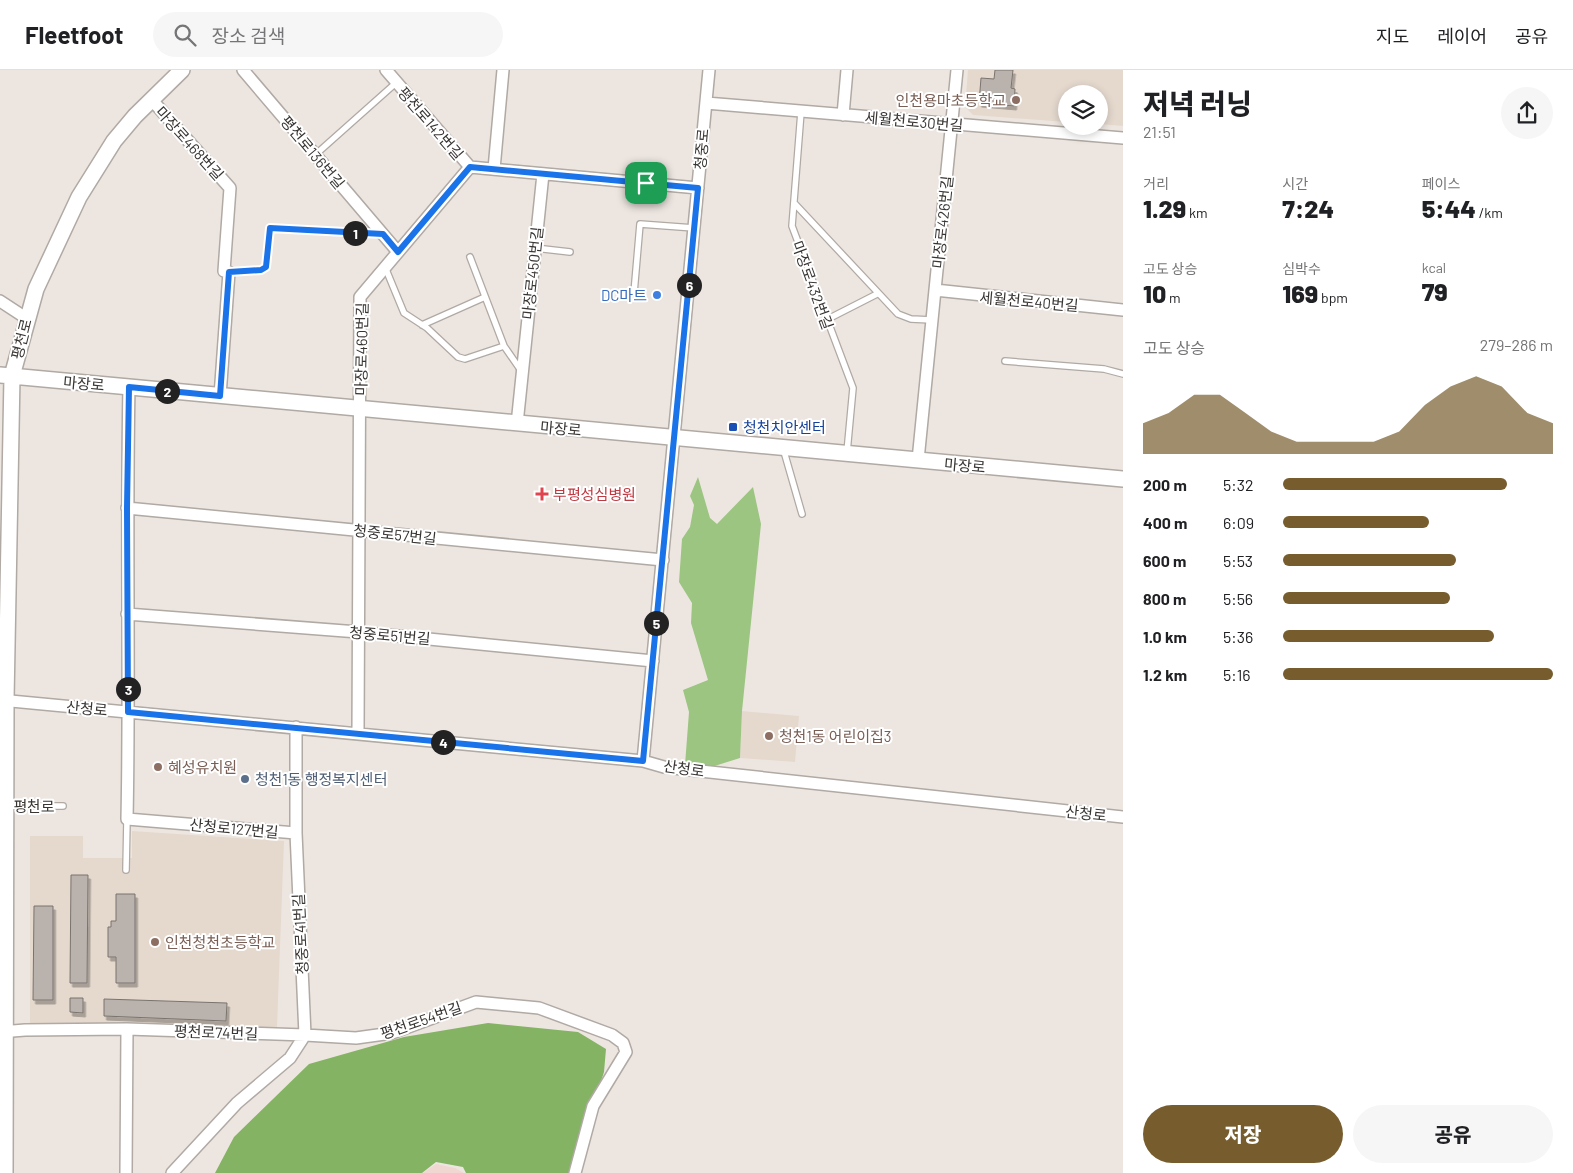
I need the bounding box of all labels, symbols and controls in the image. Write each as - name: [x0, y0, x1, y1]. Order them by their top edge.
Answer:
- search box: [153, 12, 503, 57]
- text: Fleetfoot: [25, 20, 123, 49]
- icon: search: [171, 21, 199, 49]
- text: 장소 검색: [211, 24, 285, 47]
- text: 지도: [1376, 25, 1409, 47]
- text: 레이어: [1437, 25, 1487, 47]
- text: 공유: [1515, 25, 1548, 47]
- street label: 평천로142번길: [395, 83, 467, 163]
- map controls: [1058, 85, 1108, 135]
- button: layers: [1058, 85, 1108, 135]
- text: 저녁 러닝: [1143, 86, 1252, 120]
- button: share: [1501, 87, 1553, 139]
- place label: 인천용마초등학교: [896, 91, 1006, 109]
- marker: 인천용마초등학교: [1010, 94, 1022, 106]
- street label: 마장로468번길: [152, 102, 228, 184]
- street label: 세월천로30번길: [864, 108, 964, 134]
- street label: 평천로136번길: [277, 112, 349, 192]
- text: 21:51: [1143, 122, 1176, 141]
- street label: 청중로: [690, 128, 712, 170]
- pin: [625, 162, 667, 204]
- icon: arrive: [632, 169, 660, 197]
- street label: 마장로426번길: [928, 175, 956, 269]
- text: 거리: [1143, 175, 1169, 192]
- text: 시간: [1282, 175, 1308, 192]
- text: 페이스: [1422, 175, 1460, 192]
- text: 1.29: [1143, 193, 1186, 223]
- text: 7:24: [1282, 193, 1334, 223]
- text: 5:44: [1422, 193, 1476, 223]
- text: km: [1186, 204, 1208, 221]
- text: /km: [1476, 204, 1503, 221]
- pin: 1: [342, 220, 368, 246]
- text: 1: [353, 225, 358, 242]
- street label: 마장로450번길: [518, 226, 546, 320]
- street label: 마장로432번길: [789, 238, 837, 332]
- text: kcal: [1422, 259, 1446, 276]
- text: 고도 상승: [1143, 260, 1197, 277]
- text: 심박수: [1282, 260, 1321, 277]
- pin: 6: [676, 272, 702, 298]
- text: 79: [1422, 276, 1448, 306]
- text: 6: [686, 277, 693, 294]
- text: 10: [1143, 278, 1166, 308]
- text: 169: [1282, 278, 1318, 308]
- place label: DC마트: [601, 286, 647, 304]
- street label: 세월천로40번길: [979, 288, 1079, 314]
- marker: DC마트: [651, 289, 663, 301]
- text: m: [1166, 289, 1181, 306]
- text: bpm: [1318, 289, 1348, 306]
- street label: 마장로460번길: [351, 302, 371, 396]
- street label: 평천로: [7, 317, 35, 361]
- text: 279–286 m: [1480, 335, 1553, 354]
- text: 고도 상승: [1143, 338, 1205, 357]
- street label: 마장로: [63, 372, 105, 394]
- pin: 2: [154, 378, 180, 404]
- text: 2: [164, 383, 171, 400]
- street label: 마장로: [540, 417, 582, 439]
- place label: 청천치안센터: [743, 418, 826, 436]
- marker: 청천치안센터: [727, 421, 739, 433]
- street label: 마장로: [944, 454, 986, 476]
- text: 200 m: [1143, 475, 1187, 494]
- text: 5:32: [1223, 475, 1253, 494]
- place label: 부평성심병원: [553, 485, 636, 503]
- marker: 부평성심병원: [535, 487, 549, 501]
- text: 400 m: [1143, 513, 1187, 532]
- text: 6:09: [1223, 513, 1254, 532]
- street label: 청중로57번길: [352, 521, 438, 547]
- text: 600 m: [1143, 551, 1186, 570]
- text: 5:53: [1223, 551, 1253, 570]
- text: 800 m: [1143, 589, 1186, 608]
- text: 5:56: [1223, 589, 1253, 608]
- pin: 5: [644, 610, 668, 636]
- text: 5: [653, 615, 660, 632]
- street label: 청중로51번길: [349, 622, 431, 648]
- text: 1.0 km: [1143, 627, 1187, 646]
- text: 5:36: [1223, 627, 1253, 646]
- text: 1.2 km: [1143, 665, 1187, 684]
- text: 5:16: [1223, 665, 1251, 684]
- pin: 3: [116, 676, 140, 702]
- text: 3: [125, 681, 132, 698]
- street label: 산청로: [66, 697, 108, 719]
- place label: 청천1동 어린이집3: [779, 727, 892, 745]
- pin: 4: [430, 730, 456, 754]
- marker: 청천1동 어린이집3: [763, 730, 775, 742]
- text: 4: [439, 734, 448, 751]
- street label: 산청로: [662, 756, 706, 780]
- place label: 혜성유치원: [168, 758, 237, 776]
- marker: 혜성유치원: [152, 761, 164, 773]
- place label: 청천1동 행정복지센터: [255, 770, 387, 788]
- marker: 청천1동 행정복지센터: [239, 773, 251, 785]
- street label: 평천로: [13, 797, 55, 815]
- street label: 산청로: [1064, 802, 1108, 824]
- street label: 산청로127번길: [189, 815, 279, 841]
- street label: 청중로41번길: [289, 893, 311, 975]
- place label: 인천청천초등학교: [165, 933, 275, 951]
- marker: 인천청천초등학교: [149, 936, 161, 948]
- street label: 평천로54번길: [378, 998, 464, 1042]
- street label: 평천로74번길: [174, 1022, 258, 1042]
- button: 저장: [1143, 1105, 1343, 1163]
- button: 공유: [1353, 1105, 1553, 1163]

